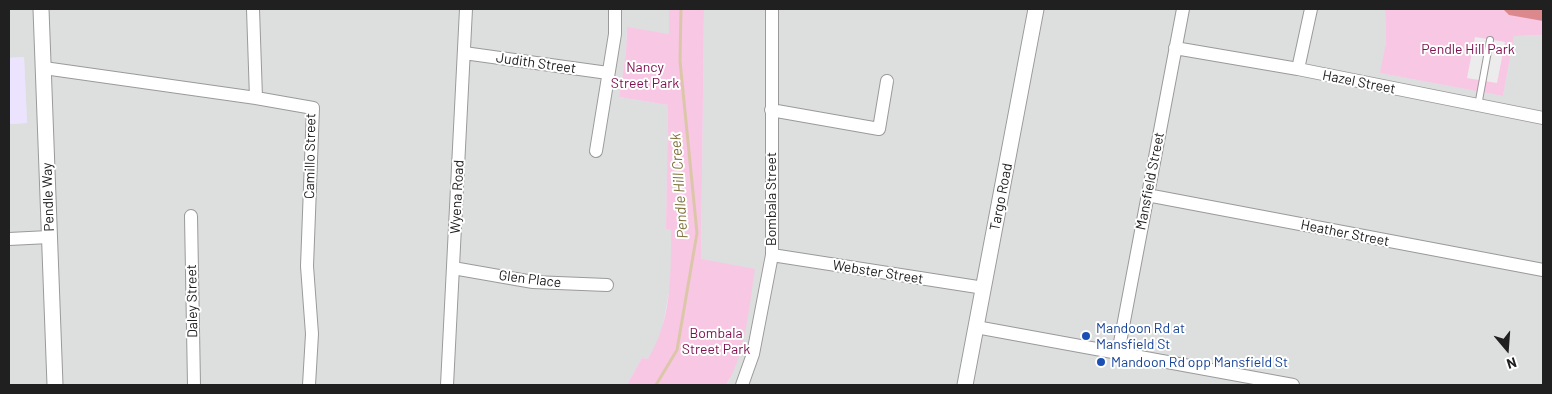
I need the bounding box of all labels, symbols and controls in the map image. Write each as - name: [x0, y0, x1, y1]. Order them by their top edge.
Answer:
- park label: Pendle Hill Park: [1421, 41, 1515, 57]
- street label: Judith Street: [495, 49, 577, 77]
- park label: Nancy Street Park: [611, 59, 679, 92]
- street label: Hazel Street: [1321, 67, 1397, 97]
- street label: Camillo Street: [301, 113, 319, 199]
- street label: Mansfield Street: [1132, 131, 1168, 231]
- water label: Pendle Hill Creek: [666, 133, 692, 239]
- street label: Bombala Street: [763, 152, 779, 246]
- street label: Wyena Road: [447, 159, 467, 235]
- street label: Pendle Way: [38, 162, 58, 232]
- street label: Targo Road: [986, 162, 1016, 232]
- street label: Heather Street: [1299, 216, 1391, 250]
- street label: Webster Street: [831, 257, 925, 287]
- street label: Daley Street: [183, 264, 201, 338]
- street label: Glen Place: [498, 267, 562, 291]
- place label: Mandoon Rd at Mansfield St: [1096, 320, 1185, 352]
- north arrow: [1482, 324, 1532, 374]
- park label: Bombala Street Park: [682, 325, 750, 358]
- marker: Mandoon Rd at Mansfield St: [1080, 330, 1092, 342]
- place label: Mandoon Rd opp Mansfield St: [1111, 354, 1288, 370]
- text: N: [1505, 354, 1519, 373]
- marker: Mandoon Rd opp Mansfield St: [1095, 356, 1107, 368]

